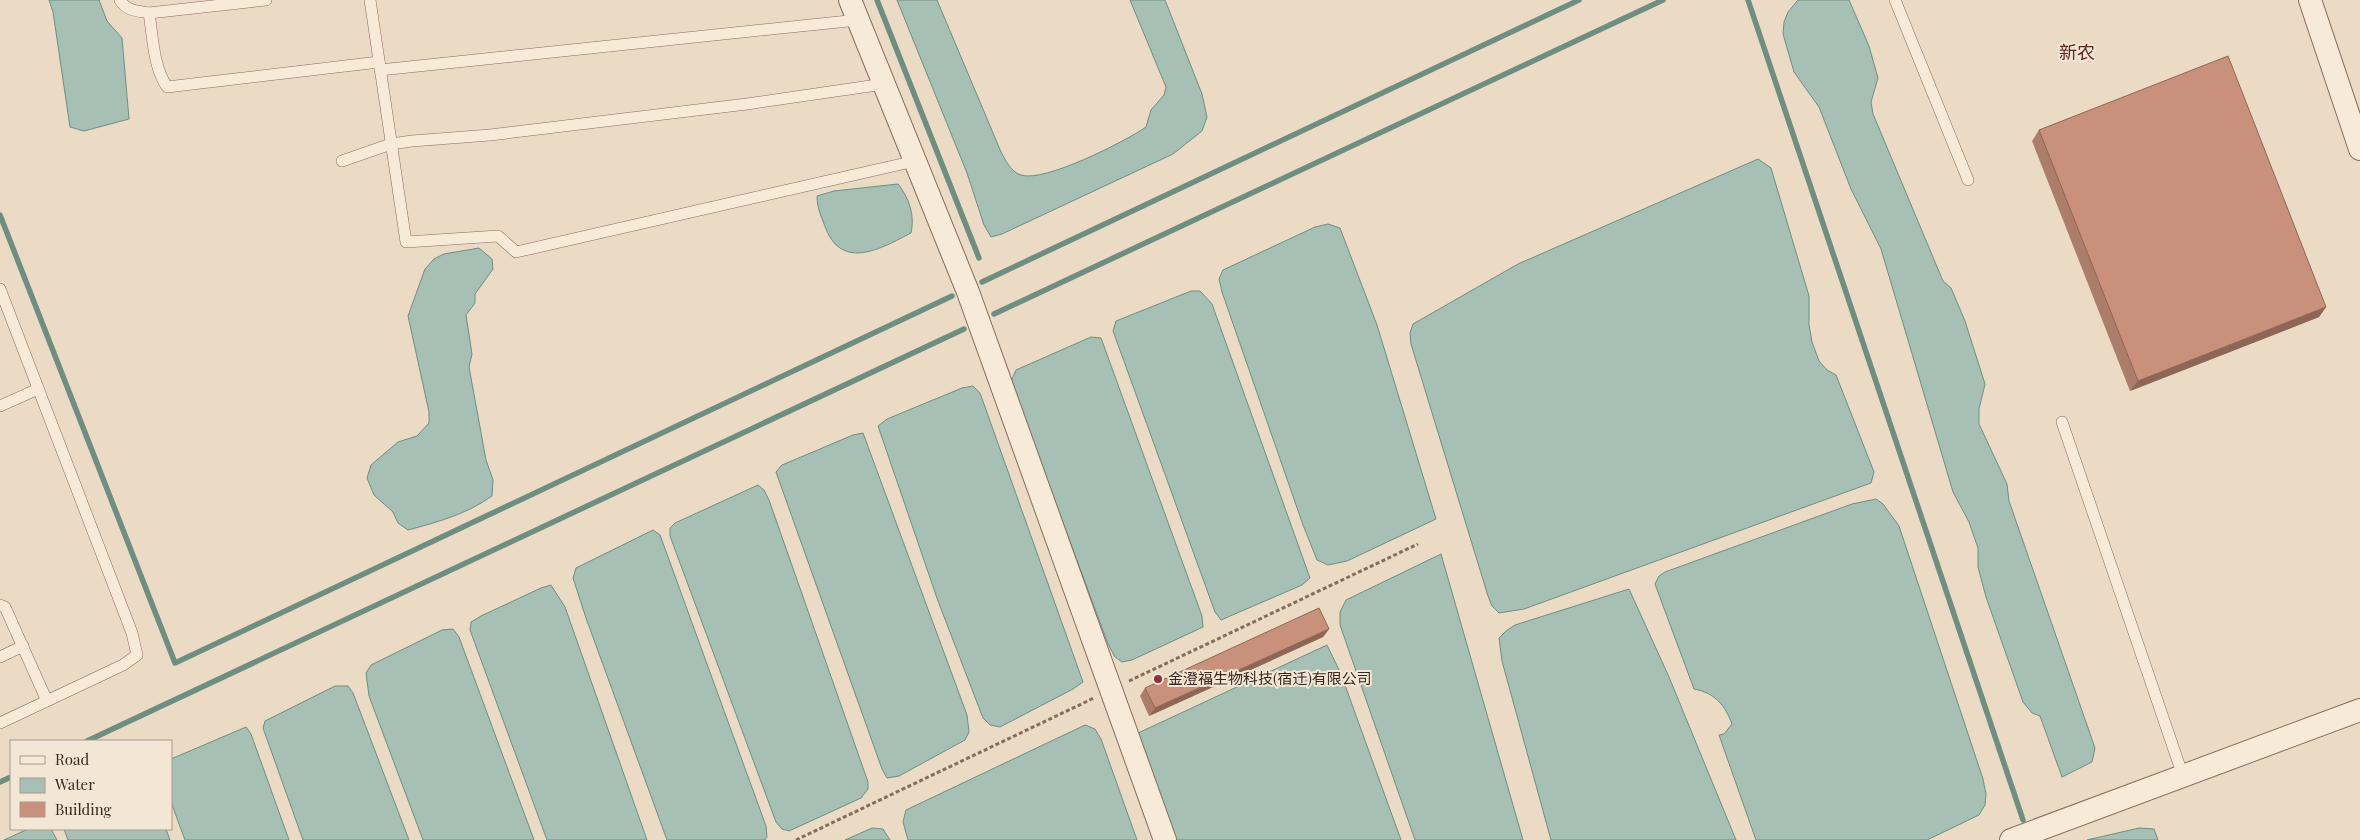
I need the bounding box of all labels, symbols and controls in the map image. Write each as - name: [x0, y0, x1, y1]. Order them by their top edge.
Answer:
- district label: 新农: [2059, 40, 2095, 64]
- place label: 金澄福生物科技(宿迁)有限公司: [1168, 668, 1372, 688]
- marker: 金澄福生物科技(宿迁)有限公司: [1152, 673, 1164, 685]
- legend: [10, 740, 172, 830]
- text: Road: [55, 749, 89, 769]
- text: Water: [54, 774, 95, 794]
- text: Building: [55, 799, 112, 819]

